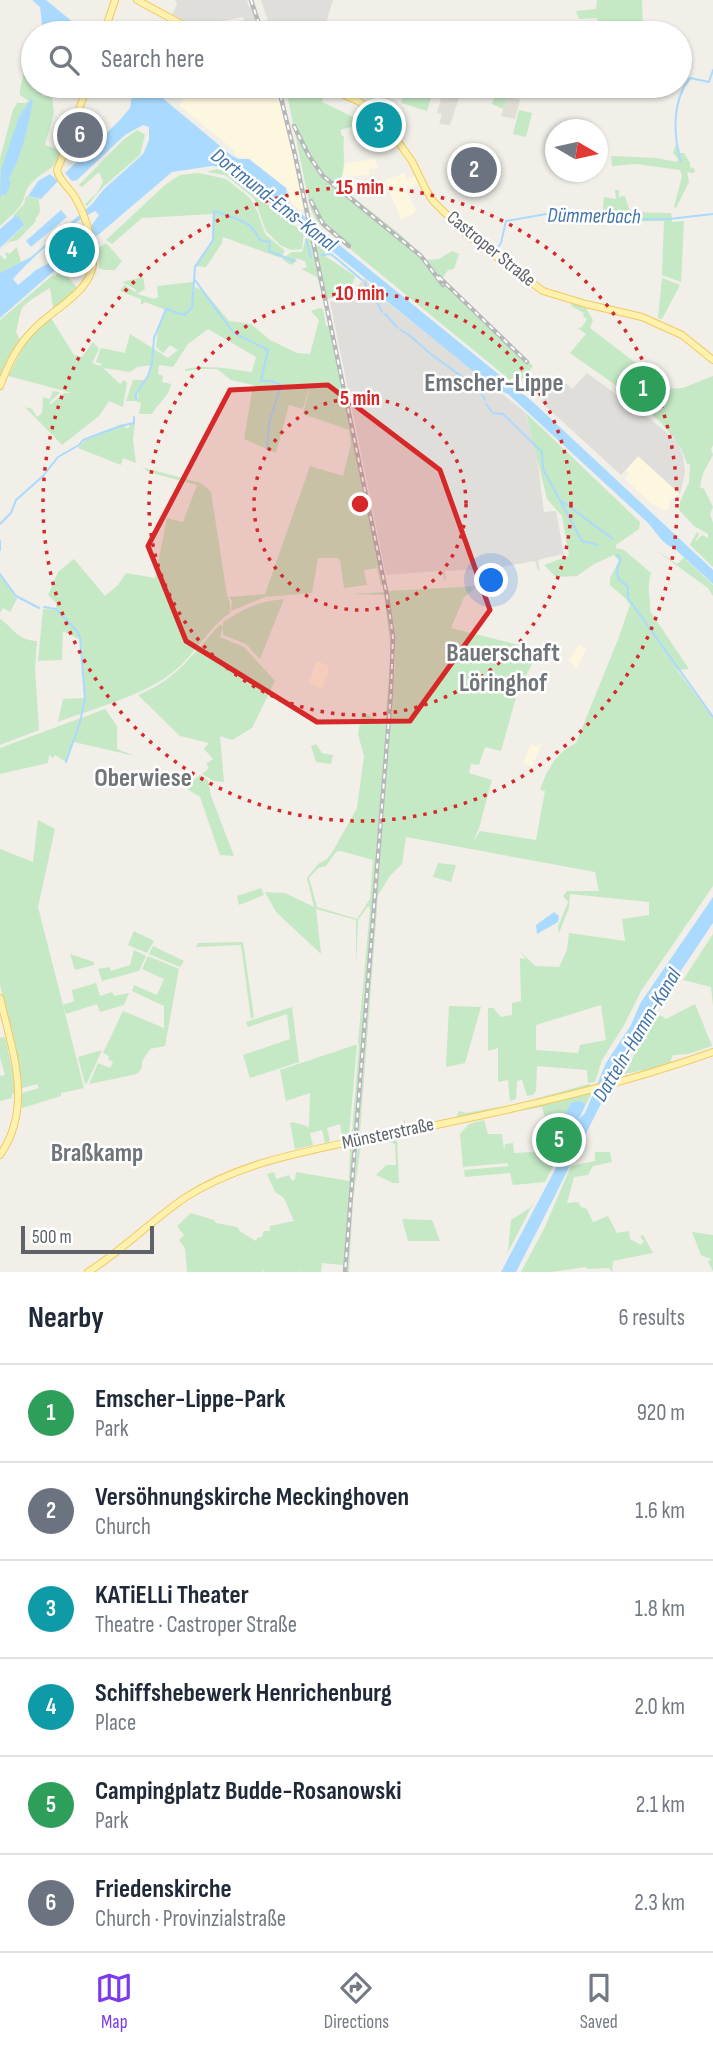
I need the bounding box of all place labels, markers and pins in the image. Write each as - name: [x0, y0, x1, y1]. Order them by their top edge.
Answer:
- pin: 3: [356, 99, 402, 151]
- pin: 6: [57, 109, 103, 161]
- pin: 2: [451, 144, 497, 196]
- pin: 4: [49, 224, 95, 276]
- pin: 1: [620, 363, 666, 415]
- centre of rings: [348, 492, 372, 516]
- pin: 5: [536, 1114, 582, 1166]

